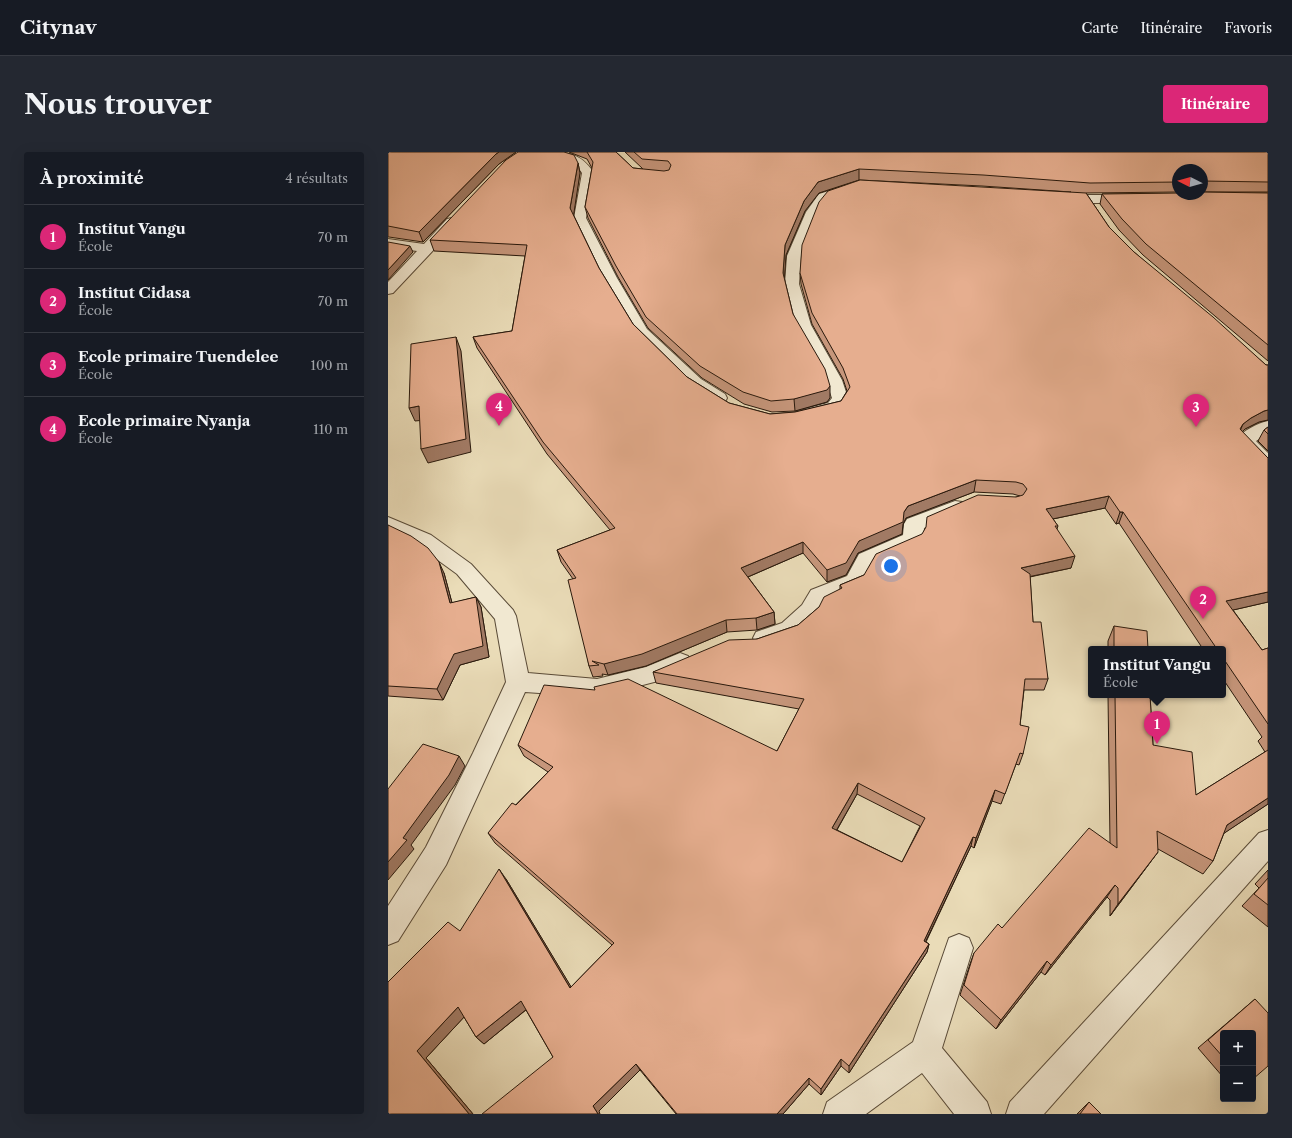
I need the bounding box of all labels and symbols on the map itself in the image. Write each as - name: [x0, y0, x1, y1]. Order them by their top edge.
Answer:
- north arrow: [1172, 164, 1208, 200]
- pin: 4: [486, 393, 512, 426]
- pin: 3: [1183, 394, 1209, 427]
- your location: [881, 556, 901, 576]
- pin: 2: [1190, 586, 1216, 619]
- pin: 1: [1144, 711, 1170, 744]

